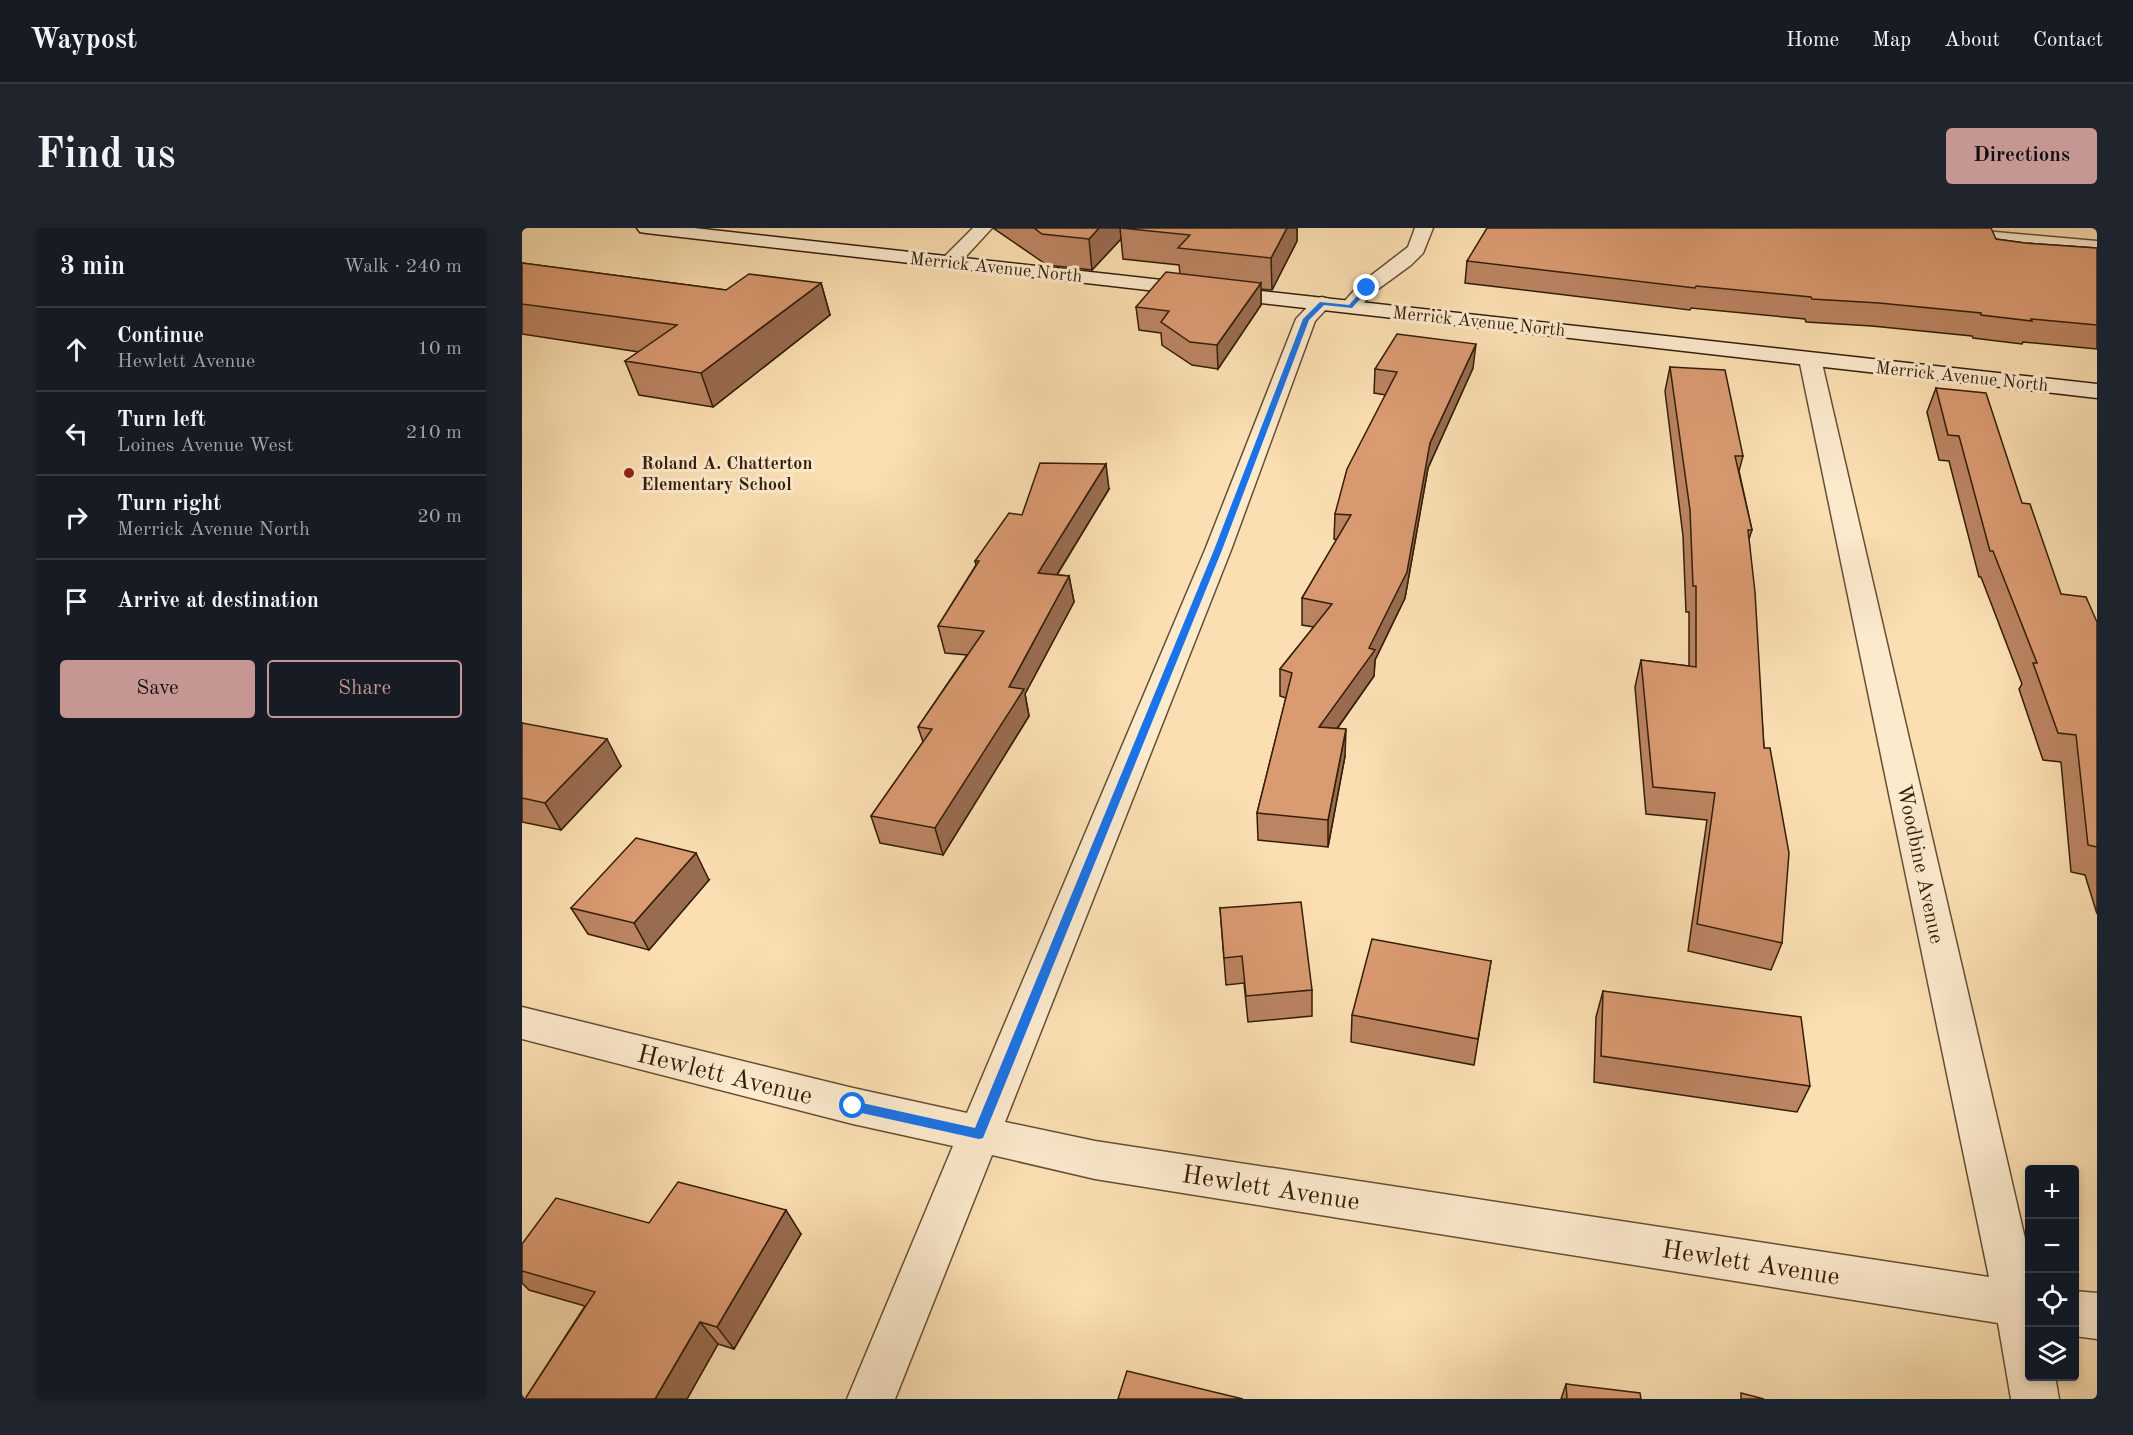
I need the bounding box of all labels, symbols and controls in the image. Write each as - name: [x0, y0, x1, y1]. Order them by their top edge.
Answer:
- text: Waypost: [30, 27, 137, 55]
- text: Home: [1786, 30, 1839, 51]
- text: Map: [1872, 30, 1911, 51]
- text: About: [1944, 30, 2000, 51]
- text: Contact: [2033, 30, 2103, 51]
- button: Directions: [1946, 128, 2097, 184]
- text: Find us: [36, 135, 175, 177]
- street label: Merrick Avenue North: [909, 250, 1083, 286]
- text: 3 min: [60, 254, 125, 280]
- text: Walk · 240 m: [343, 257, 462, 277]
- route end: [1353, 274, 1379, 300]
- street label: Merrick Avenue North: [1392, 304, 1566, 340]
- text: Continue: [117, 325, 204, 347]
- icon: ahead: [60, 333, 93, 366]
- text: 10 m: [417, 339, 462, 359]
- text: Hewlett Avenue: [117, 352, 255, 372]
- street label: Merrick Avenue North: [1875, 359, 2049, 395]
- text: Turn left: [117, 409, 206, 431]
- icon: left: [60, 417, 93, 450]
- text: 210 m: [406, 423, 462, 443]
- text: Loines Avenue West: [117, 436, 293, 456]
- place label: Roland A. Chatterton Elementary School: [641, 455, 812, 494]
- marker: Roland A. Chatterton Elementary School: [622, 466, 636, 480]
- text: Turn right: [117, 493, 221, 515]
- icon: right: [60, 501, 93, 534]
- text: 20 m: [417, 507, 462, 527]
- text: Merrick Avenue North: [117, 520, 310, 540]
- icon: arrive: [60, 585, 93, 618]
- text: Arrive at destination: [117, 590, 319, 612]
- button: Save: [60, 660, 255, 718]
- button: Share: [267, 660, 462, 718]
- street label: Woodbine Avenue: [1892, 783, 1947, 946]
- street label: Hewlett Avenue: [634, 1042, 815, 1110]
- route start: [839, 1092, 865, 1118]
- street label: Hewlett Avenue: [1180, 1162, 1361, 1216]
- map controls: [2025, 1165, 2079, 1381]
- button: +: [2025, 1165, 2079, 1219]
- button: −: [2025, 1219, 2079, 1273]
- street label: Hewlett Avenue: [1660, 1237, 1841, 1291]
- button: locate: [2025, 1273, 2079, 1327]
- button: layers: [2025, 1327, 2079, 1381]

